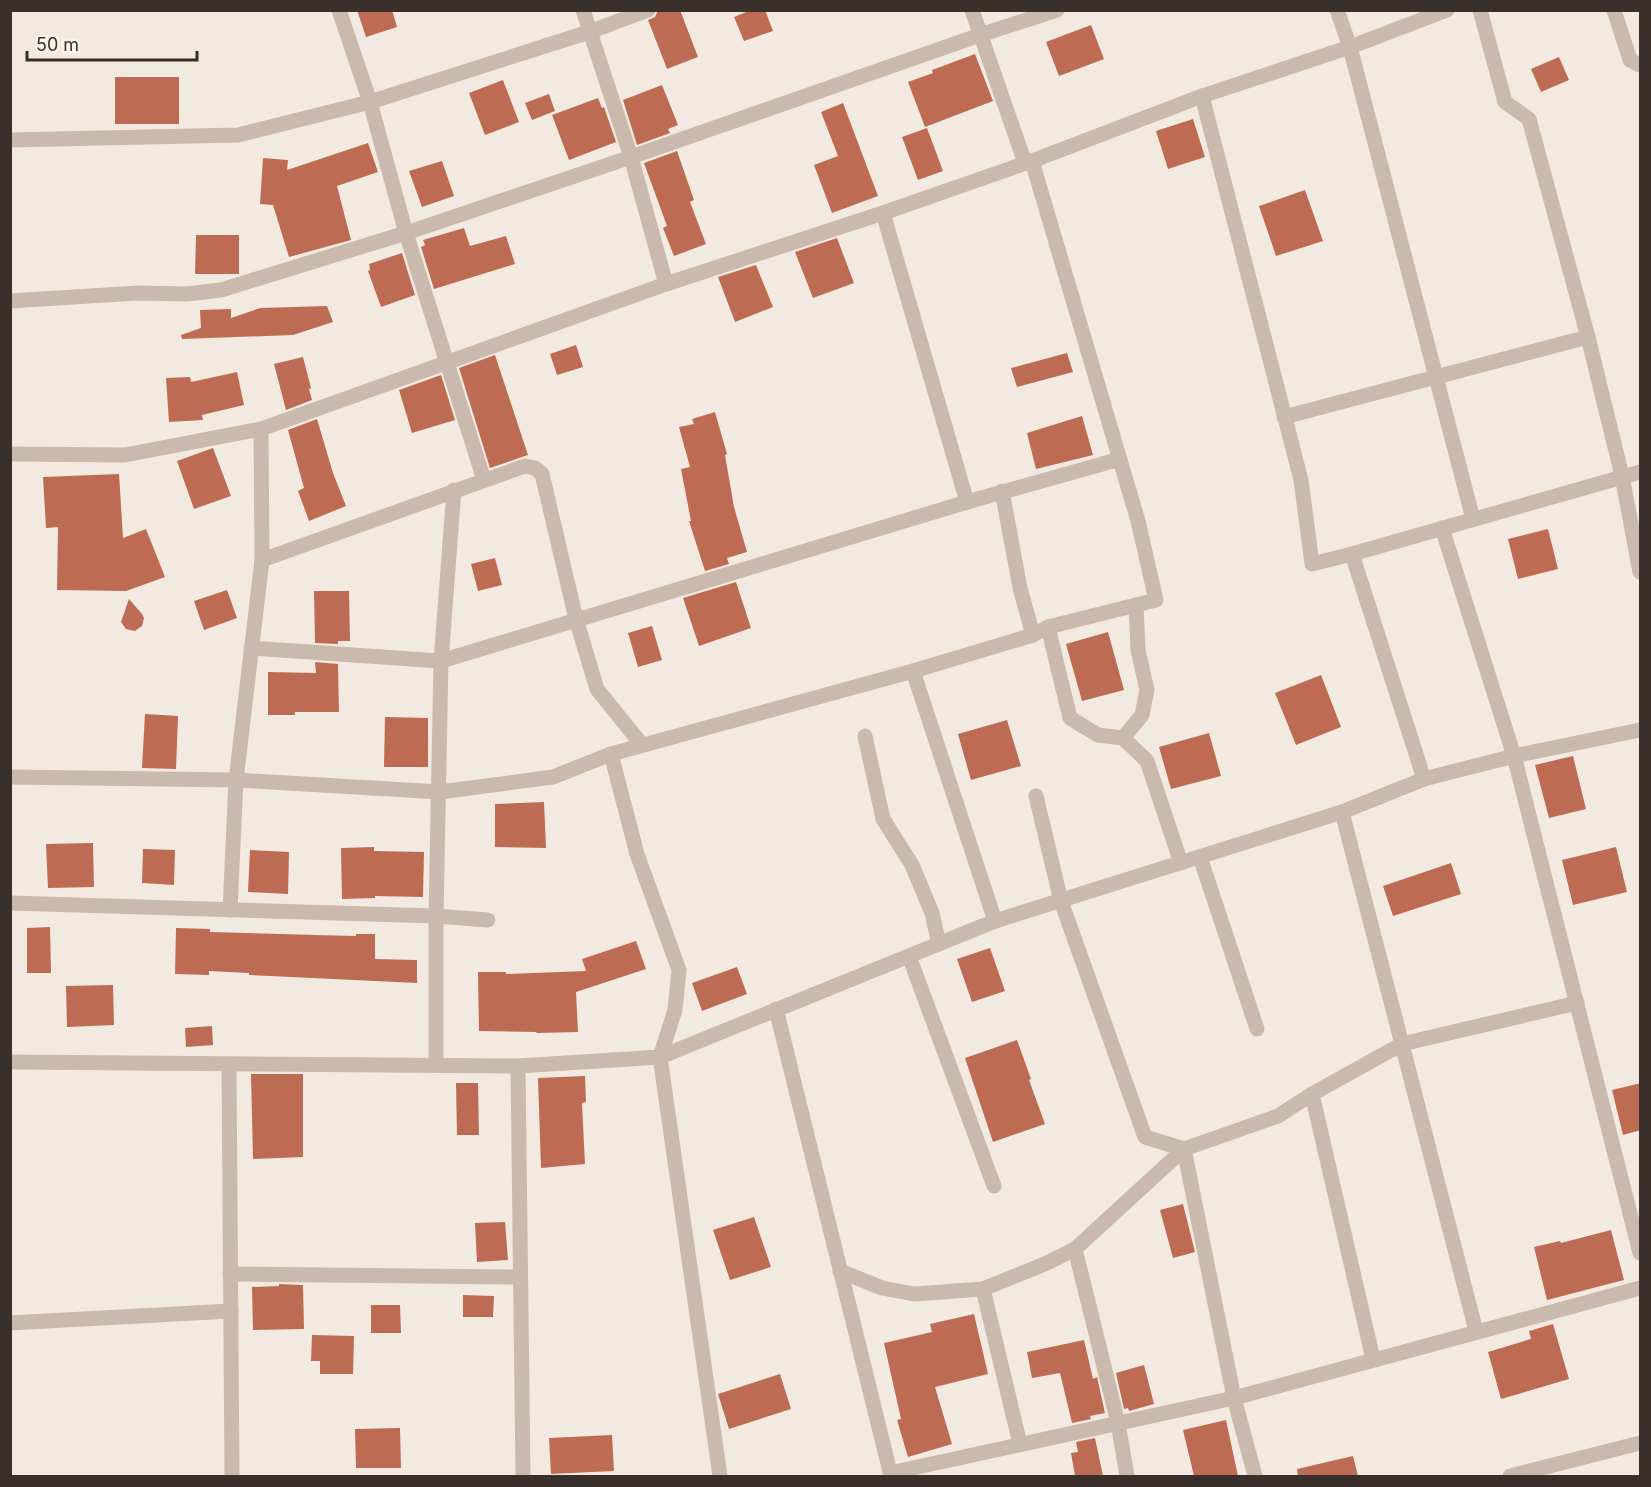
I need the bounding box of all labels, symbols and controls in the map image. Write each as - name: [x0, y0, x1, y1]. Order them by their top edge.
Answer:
- scale bar: [27, 24, 196, 62]
- text: 50 m: [36, 34, 79, 55]

